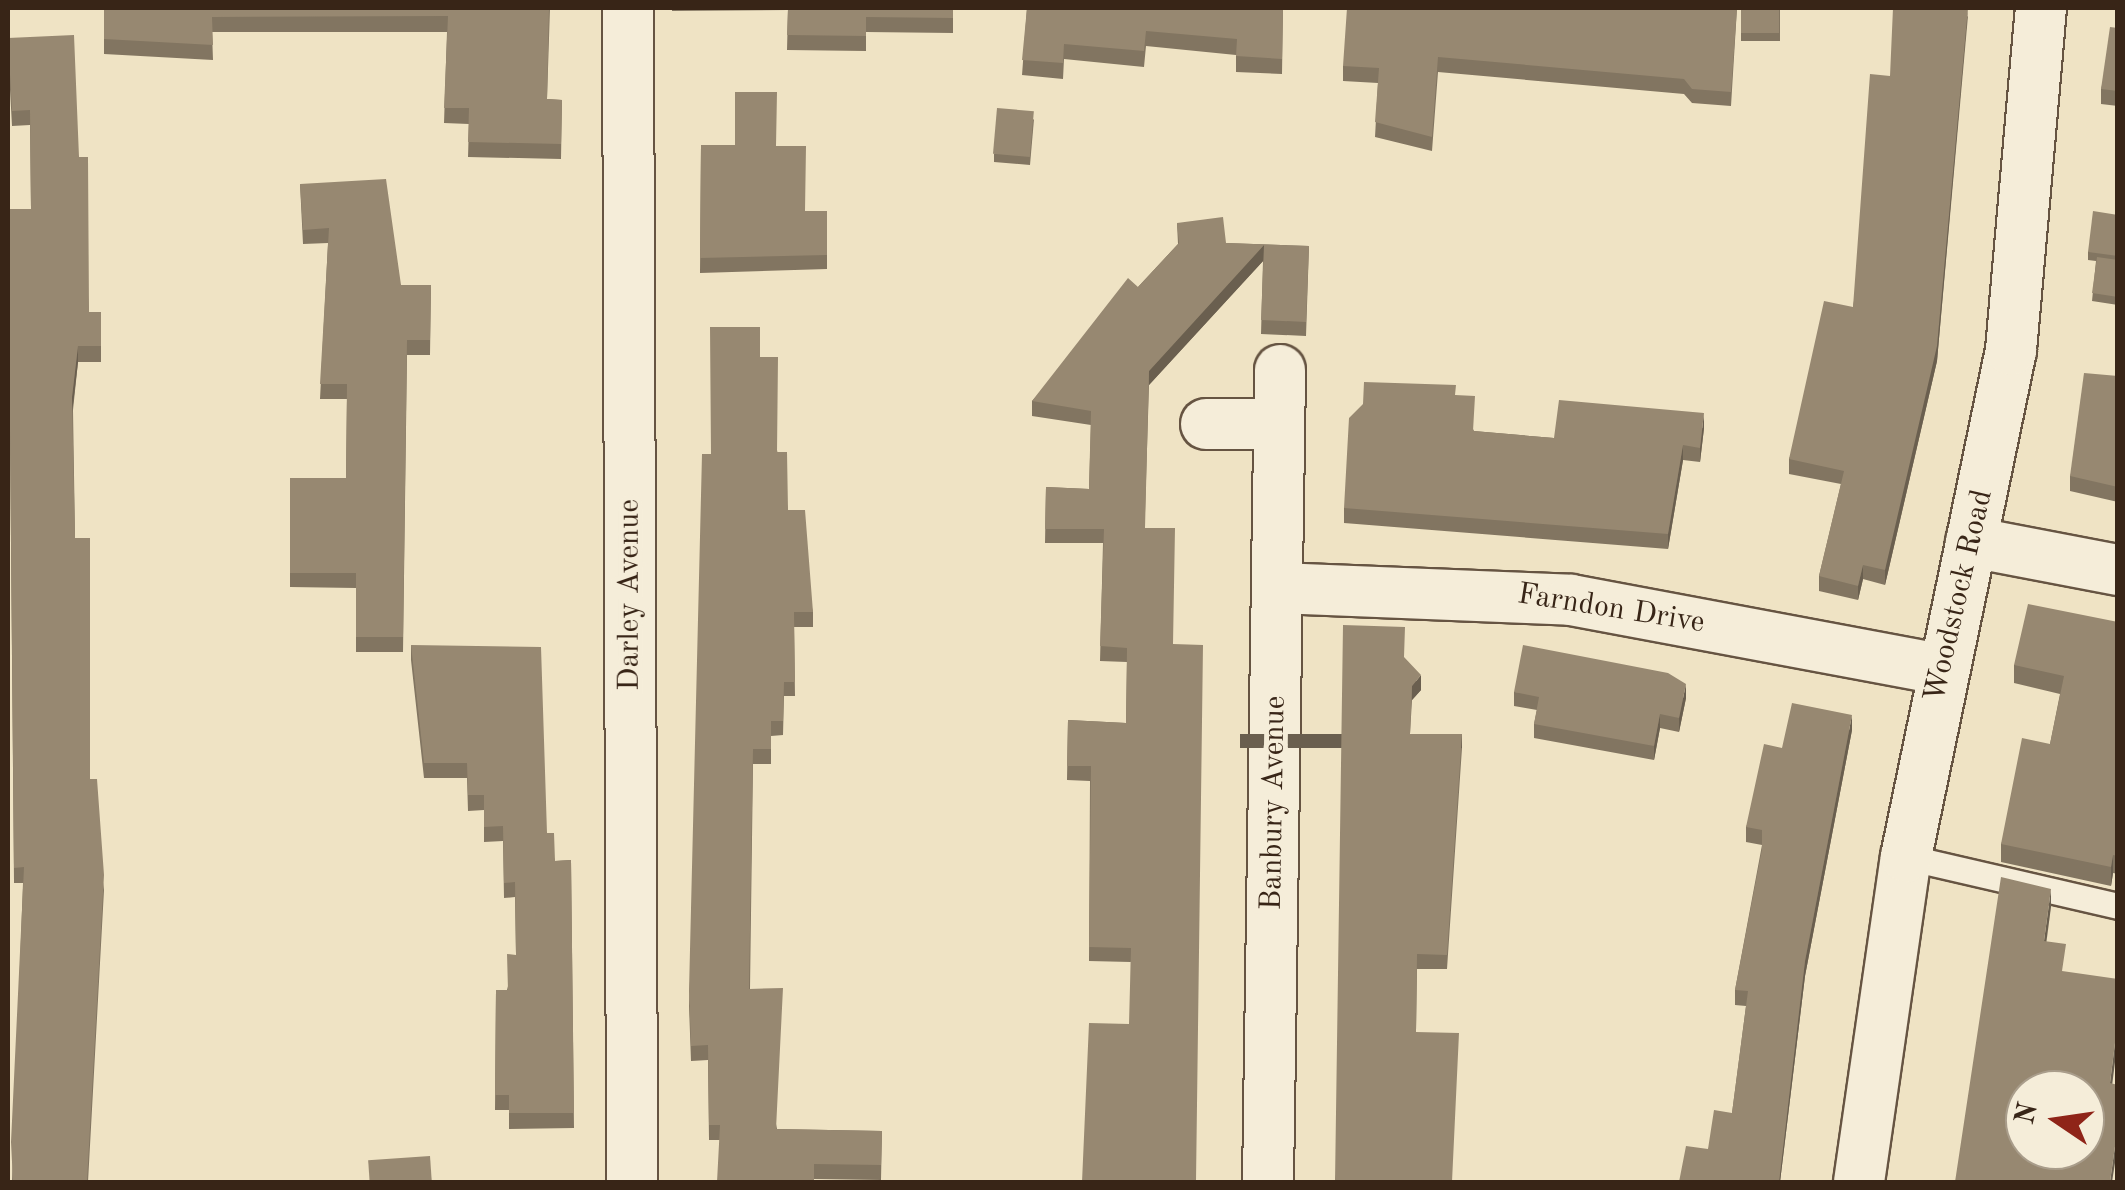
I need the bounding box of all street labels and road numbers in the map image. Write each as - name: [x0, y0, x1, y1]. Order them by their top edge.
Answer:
- street label: Woodstock Road: [1917, 486, 2001, 706]
- street label: Darley Avenue: [612, 499, 648, 691]
- street label: Farndon Drive: [1515, 576, 1707, 642]
- street label: Banbury Avenue: [1254, 695, 1294, 911]

